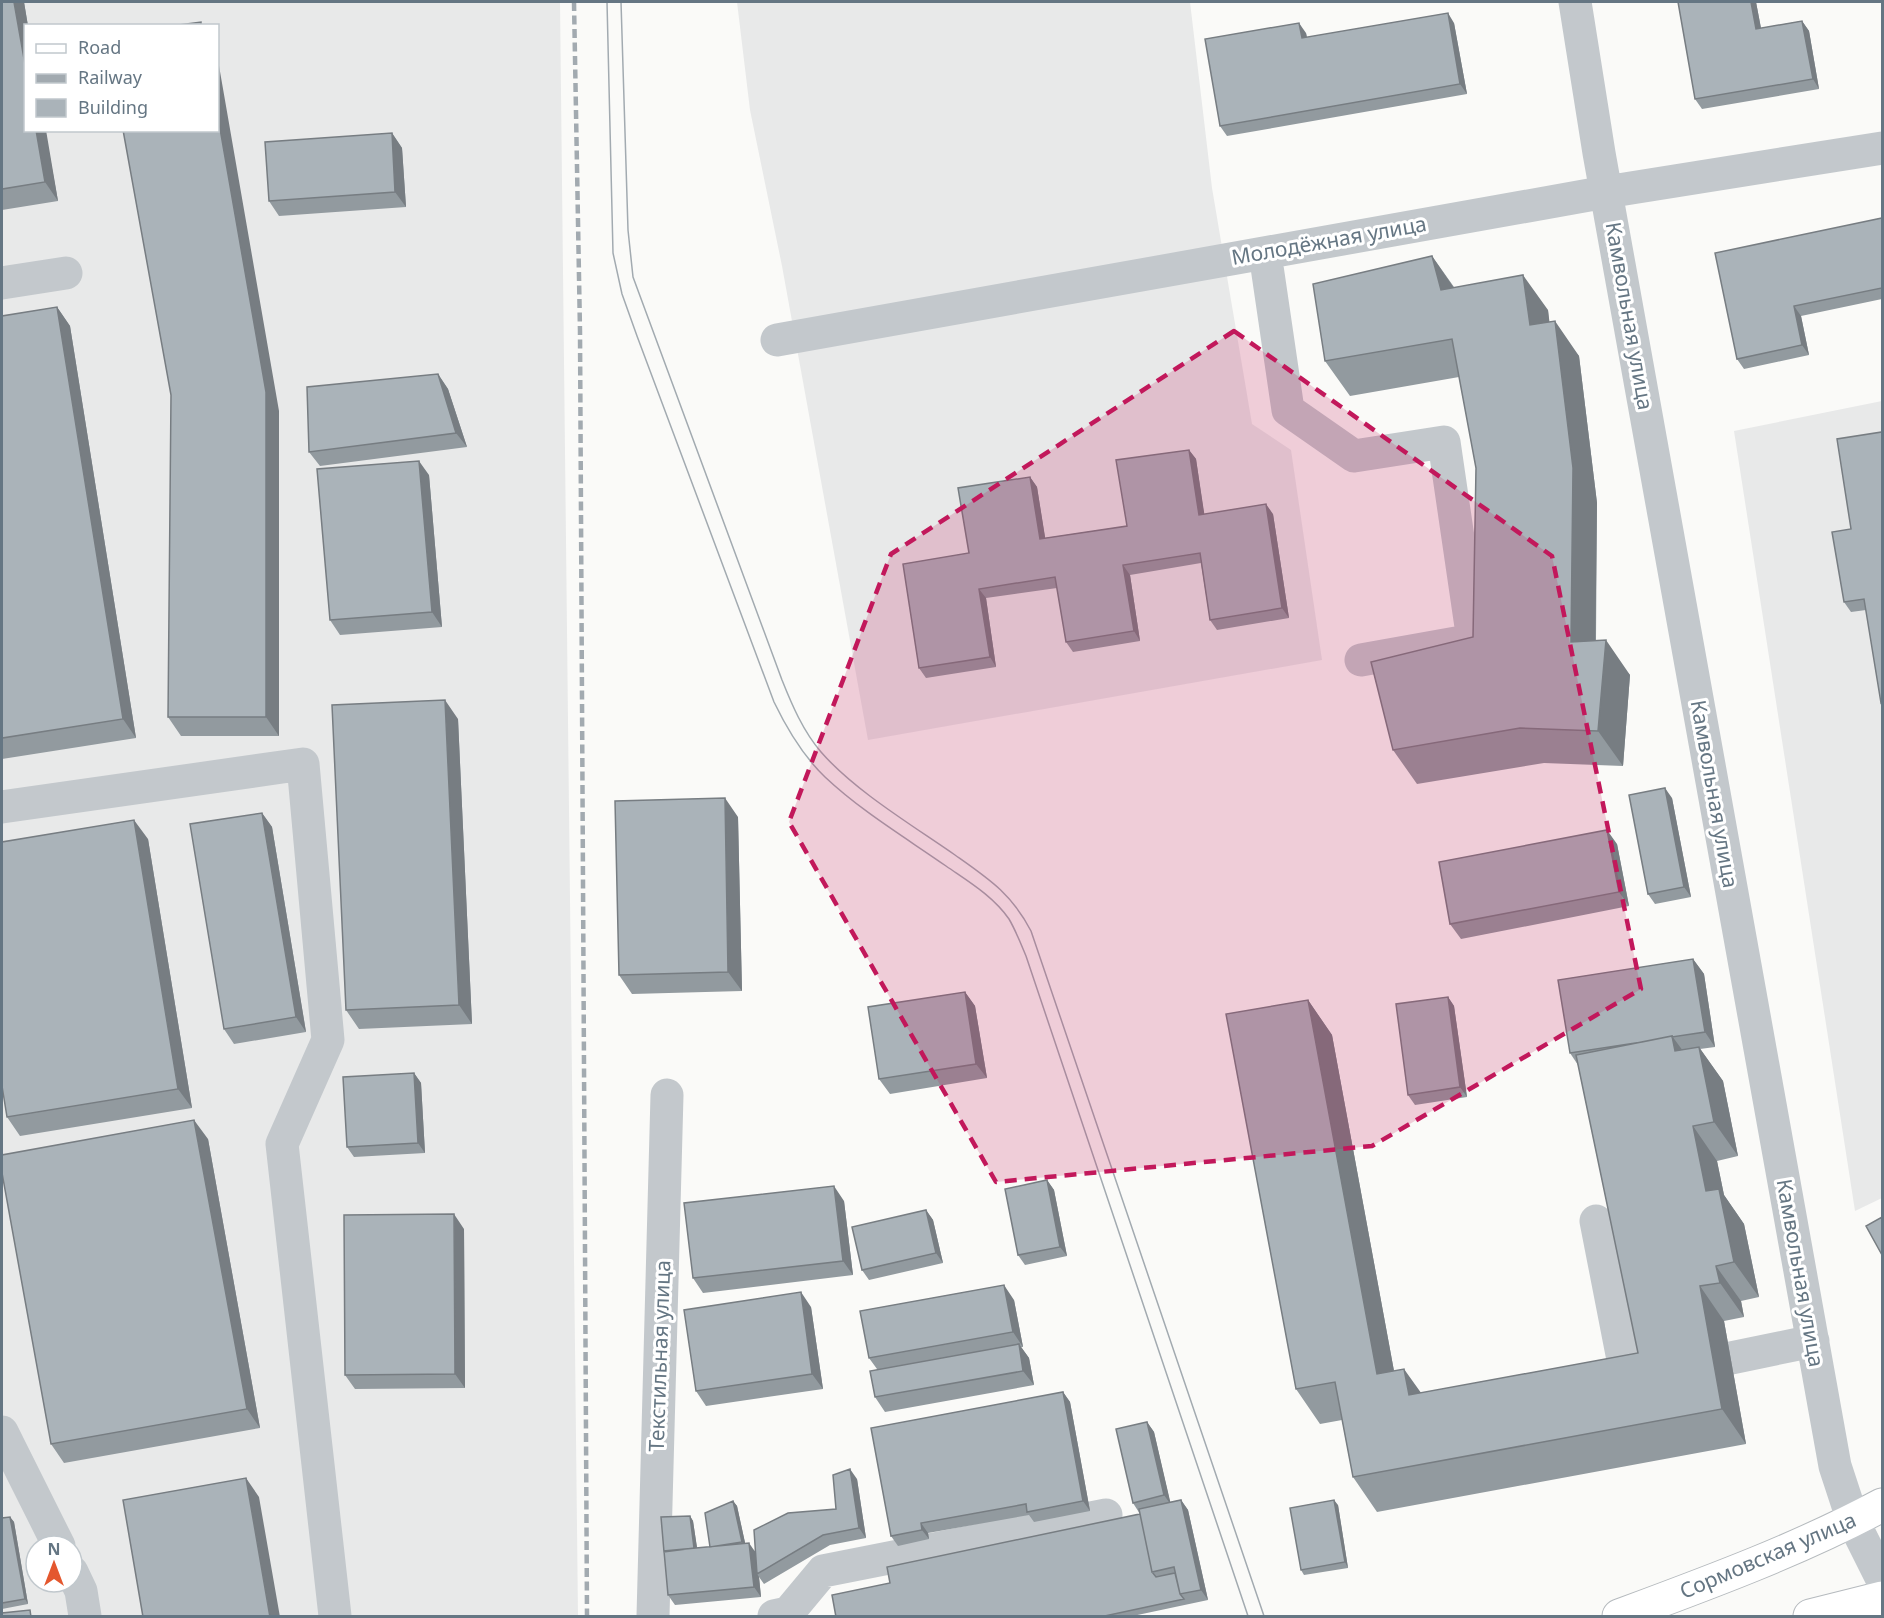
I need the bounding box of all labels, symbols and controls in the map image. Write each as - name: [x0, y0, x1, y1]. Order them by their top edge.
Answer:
- legend: [24, 24, 219, 132]
- text: Road: [78, 35, 121, 59]
- text: Railway: [78, 65, 143, 89]
- text: Building: [78, 95, 148, 119]
- street label: Молодёжная улица: [1229, 209, 1429, 271]
- street label: Камвольная улица: [1600, 220, 1660, 412]
- street label: Камвольная улица: [1685, 698, 1745, 890]
- street label: Камвольная улица: [1771, 1177, 1831, 1369]
- street label: Текстильная улица: [642, 1260, 676, 1452]
- street label: Сормовская улица: [1675, 1505, 1860, 1605]
- north arrow: [24, 1534, 84, 1594]
- text: N: [47, 1538, 61, 1560]

